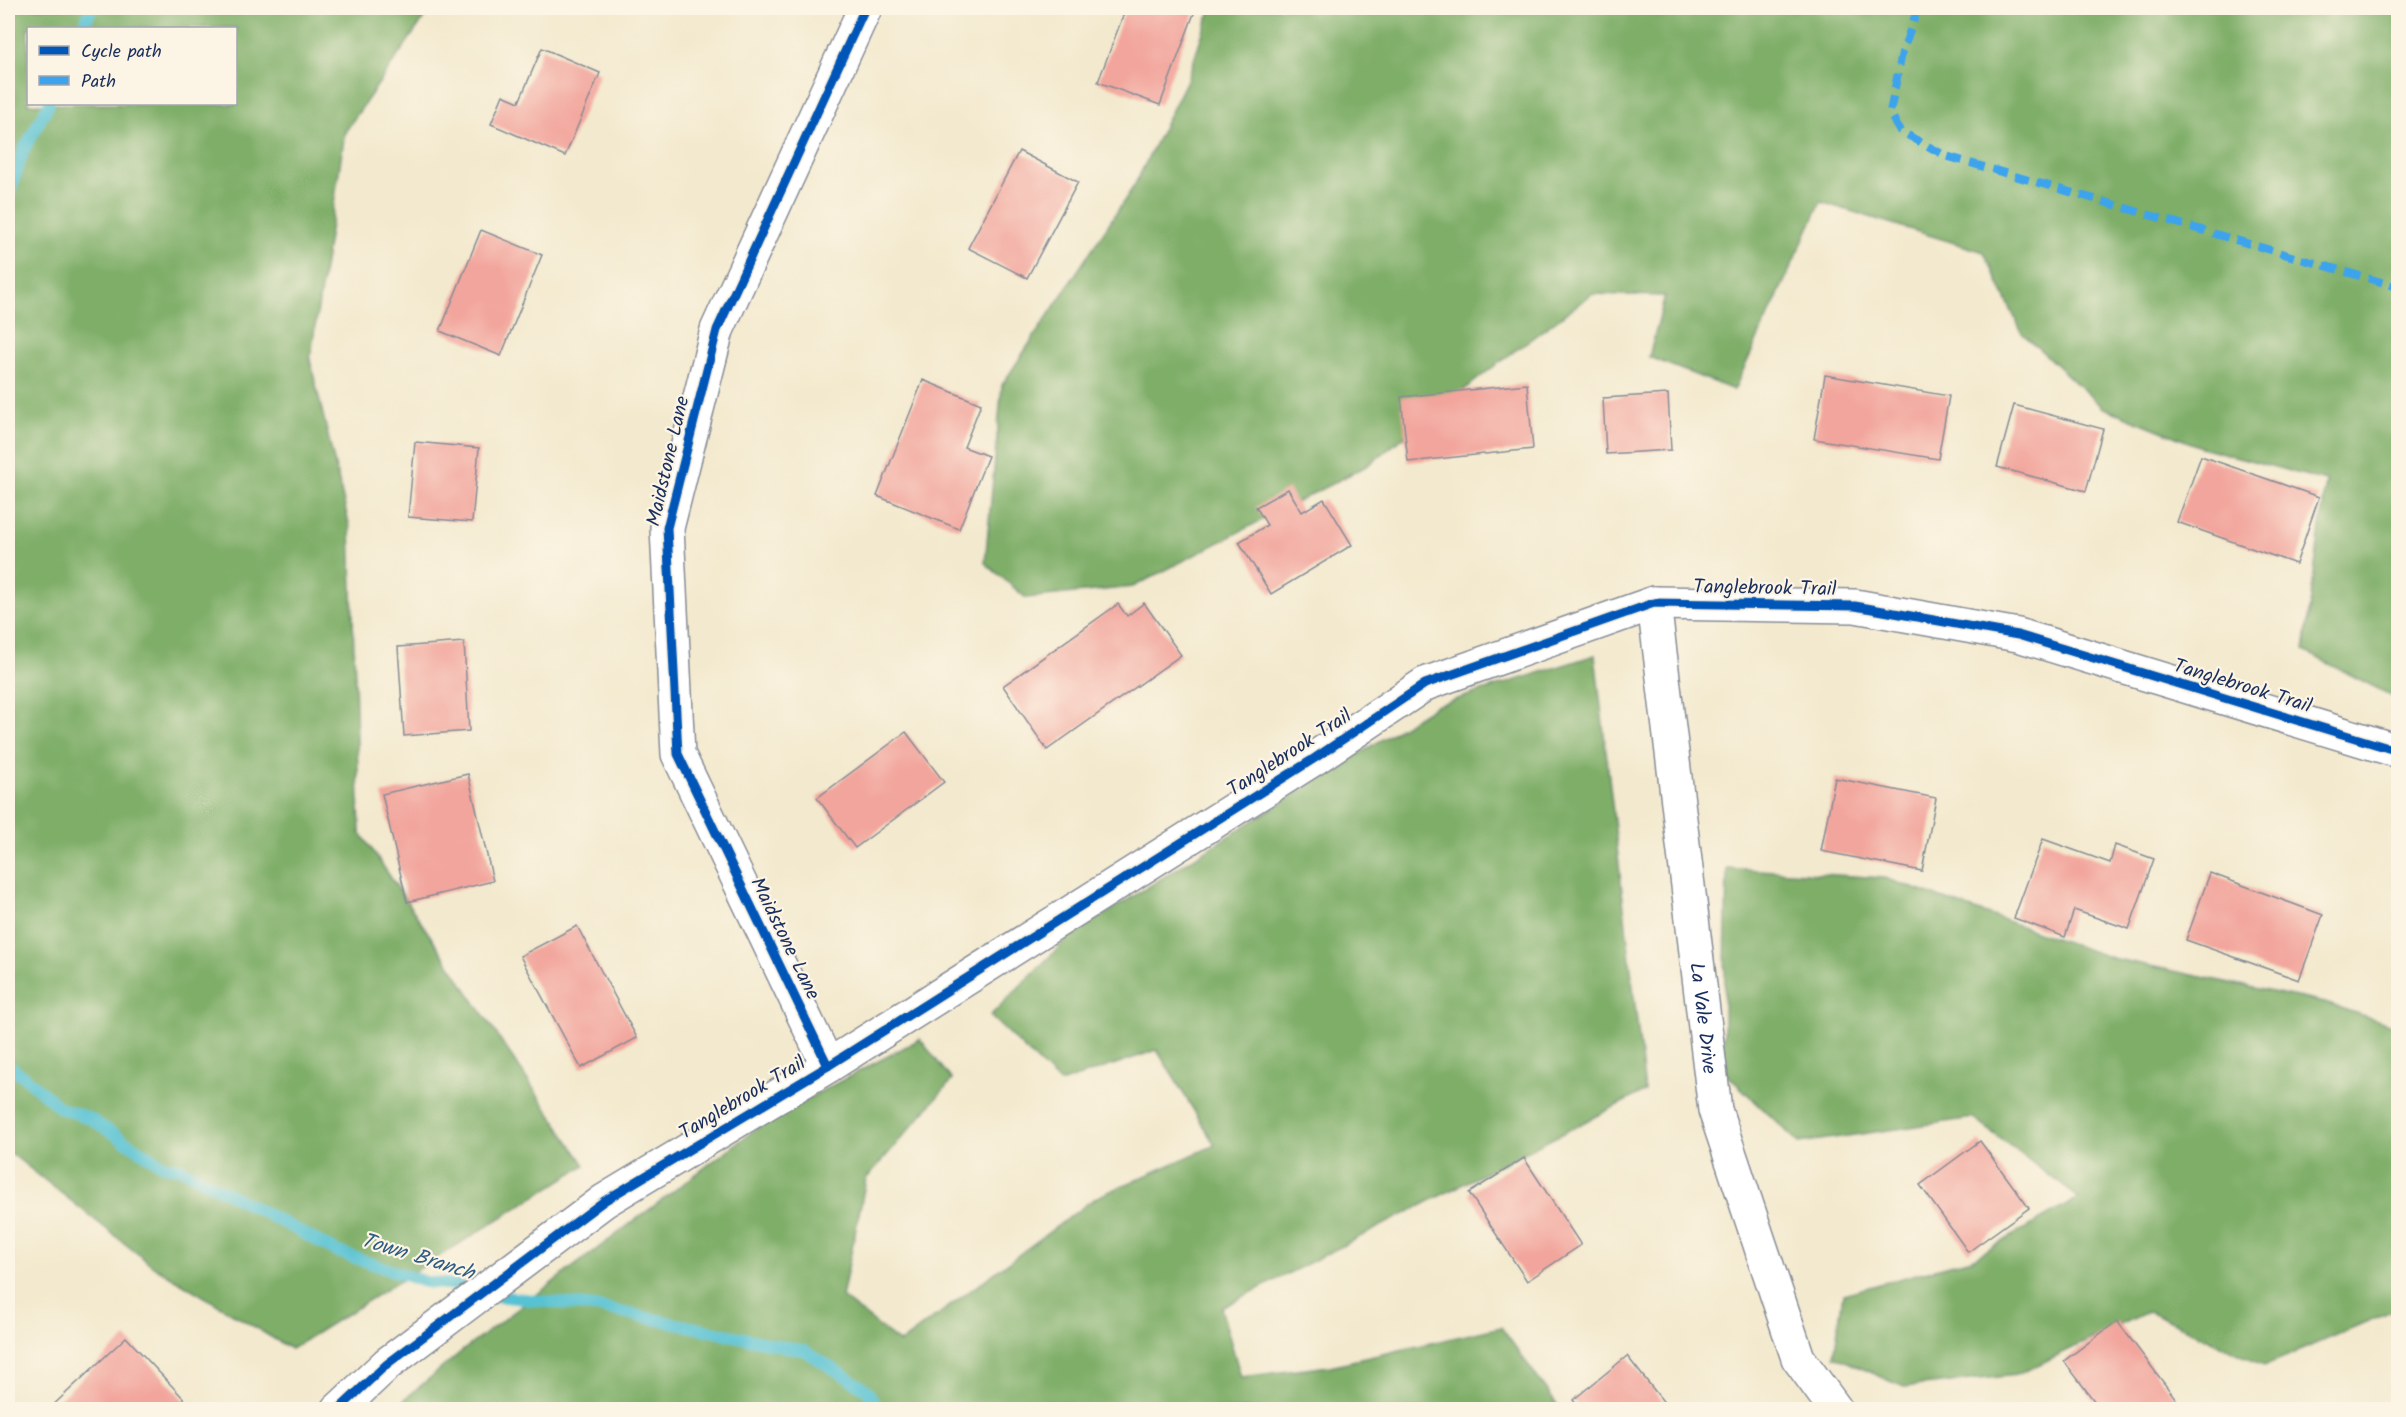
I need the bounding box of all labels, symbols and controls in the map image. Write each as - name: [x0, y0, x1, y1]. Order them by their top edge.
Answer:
- legend: [27, 27, 237, 105]
- text: Cycle path: [81, 38, 162, 67]
- text: Path: [81, 68, 116, 97]
- street label: Maidstone Lane: [638, 393, 699, 530]
- street label: Tanglebrook Trail: [1693, 572, 1837, 606]
- street label: Tanglebrook Trail: [2169, 651, 2316, 723]
- street label: Tanglebrook Trail: [1221, 701, 1359, 806]
- street label: Maidstone Lane: [741, 872, 828, 1006]
- street label: La Vale Drive: [1679, 961, 1725, 1076]
- street label: Tanglebrook Trail: [673, 1048, 813, 1149]
- water label: Town Branch: [357, 1225, 480, 1291]

